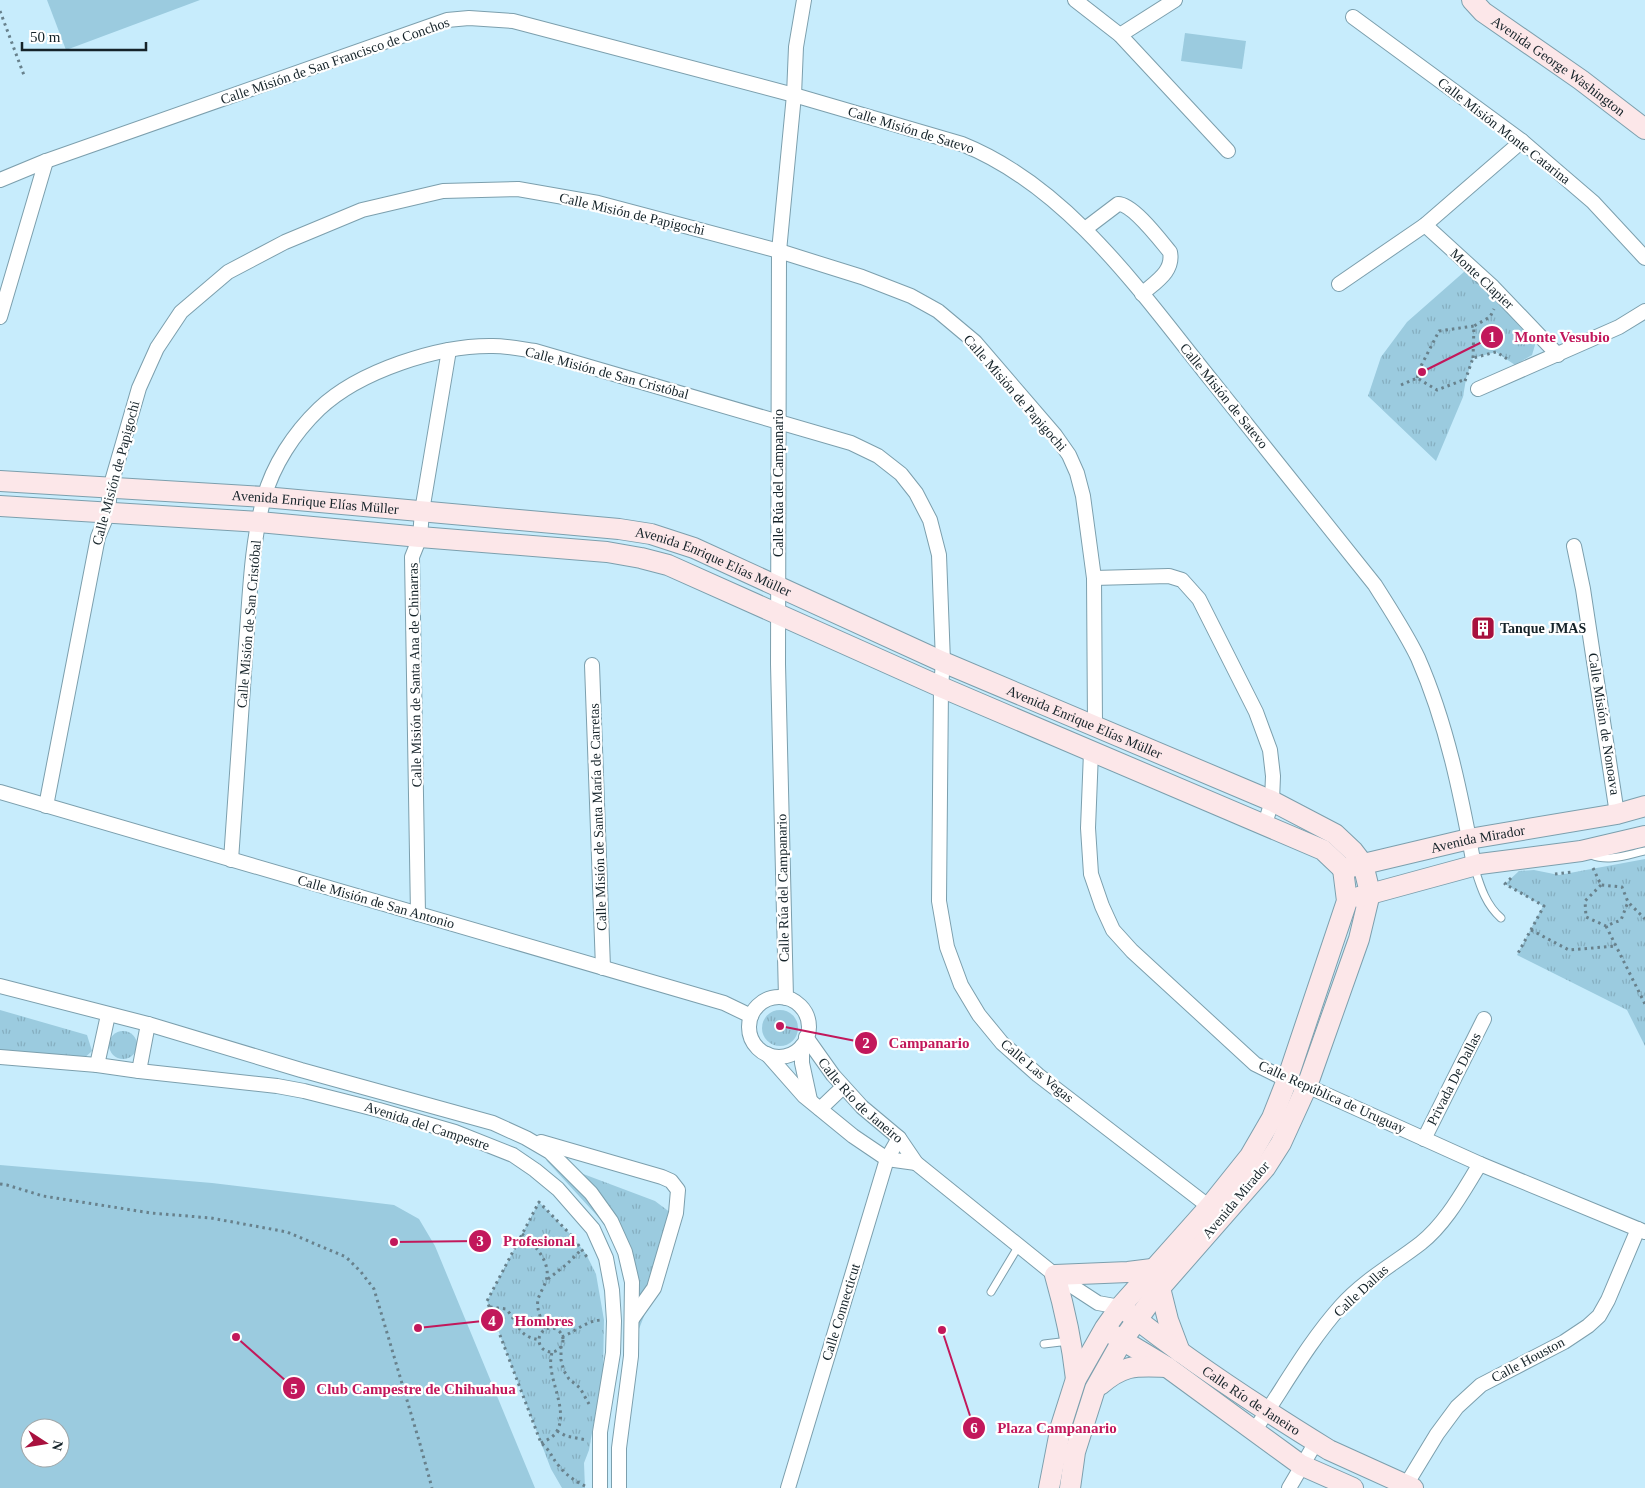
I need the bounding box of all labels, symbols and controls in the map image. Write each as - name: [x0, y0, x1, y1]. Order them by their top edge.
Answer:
- street label: Avenida George Washington: [1489, 13, 1628, 119]
- street label: Calle Misión de San Francisco de Conchos: [219, 15, 451, 107]
- scale bar: [22, 20, 146, 52]
- text: 50 m: [30, 29, 61, 45]
- street label: Calle Misión Monte Catarina: [1435, 75, 1574, 188]
- street label: Calle Misión de Satevo: [846, 104, 976, 156]
- street label: Calle Misión de Papigochi: [558, 190, 706, 238]
- street label: Monte Clapier: [1447, 246, 1517, 312]
- callout: Monte Vesubio: [1479, 322, 1620, 352]
- text: 1: [1488, 329, 1496, 345]
- text: Monte Vesubio: [1514, 329, 1610, 345]
- street label: Calle Misión de Papigochi: [960, 332, 1070, 454]
- street label: Calle Misión de Satevo: [1177, 340, 1271, 452]
- street label: Calle Misión de San Cristóbal: [524, 344, 691, 402]
- street label: Calle Misión de Papigochi: [89, 399, 143, 547]
- street label: Calle Rúa del Campanario: [771, 409, 786, 557]
- street label: Avenida Enrique Elías Müller: [231, 488, 400, 517]
- street label: Avenida Enrique Elías Müller: [634, 524, 794, 599]
- street label: Calle Misión de San Cristóbal: [234, 539, 264, 709]
- street label: Calle Misión de Santa Ana de Chinarras: [406, 563, 424, 787]
- building icon: Tanque JMAS: [1470, 615, 1496, 641]
- place label: Tanque JMAS: [1500, 621, 1586, 636]
- street label: Calle Misión de Nonoava: [1585, 652, 1623, 797]
- street label: Avenida Enrique Elías Müller: [1004, 682, 1165, 761]
- street label: Calle Misión de Santa María de Carretas: [587, 703, 609, 931]
- street label: Calle Rúa del Campanario: [774, 814, 792, 962]
- street label: Avenida Mirador: [1429, 822, 1526, 855]
- street label: Calle Misión de San Antonio: [296, 872, 456, 932]
- callout: Campanario: [854, 1028, 980, 1058]
- street label: Privada De Dallas: [1424, 1030, 1484, 1128]
- text: 2: [862, 1035, 870, 1051]
- text: Campanario: [889, 1035, 969, 1051]
- street label: Calle Las Vegas: [998, 1036, 1076, 1106]
- street label: Calle Río de Janeiro: [816, 1055, 906, 1146]
- street label: Calle República de Uruguay: [1256, 1058, 1408, 1136]
- street label: Avenida del Campestre: [363, 1099, 491, 1153]
- street label: Avenida Mirador: [1199, 1158, 1273, 1242]
- callout: Profesional: [468, 1226, 585, 1256]
- text: 3: [476, 1233, 484, 1249]
- text: Profesional: [503, 1233, 575, 1249]
- street label: Calle Connecticut: [819, 1262, 863, 1362]
- street label: Calle Dallas: [1331, 1262, 1391, 1320]
- callout: Hombres: [479, 1305, 583, 1335]
- text: 4: [488, 1313, 496, 1329]
- text: Hombres: [515, 1313, 574, 1329]
- street label: Calle Houston: [1489, 1334, 1567, 1386]
- street label: Calle Río de Janeiro: [1200, 1363, 1303, 1438]
- callout: Club Campestre de Chihuahua: [281, 1373, 525, 1403]
- text: 5: [290, 1381, 298, 1397]
- text: Club Campestre de Chihuahua: [316, 1381, 516, 1397]
- callout: Plaza Campanario: [962, 1413, 1126, 1443]
- north arrow: [20, 1418, 70, 1468]
- text: 6: [970, 1420, 978, 1436]
- text: Plaza Campanario: [997, 1420, 1117, 1436]
- text: N: [49, 1439, 66, 1452]

